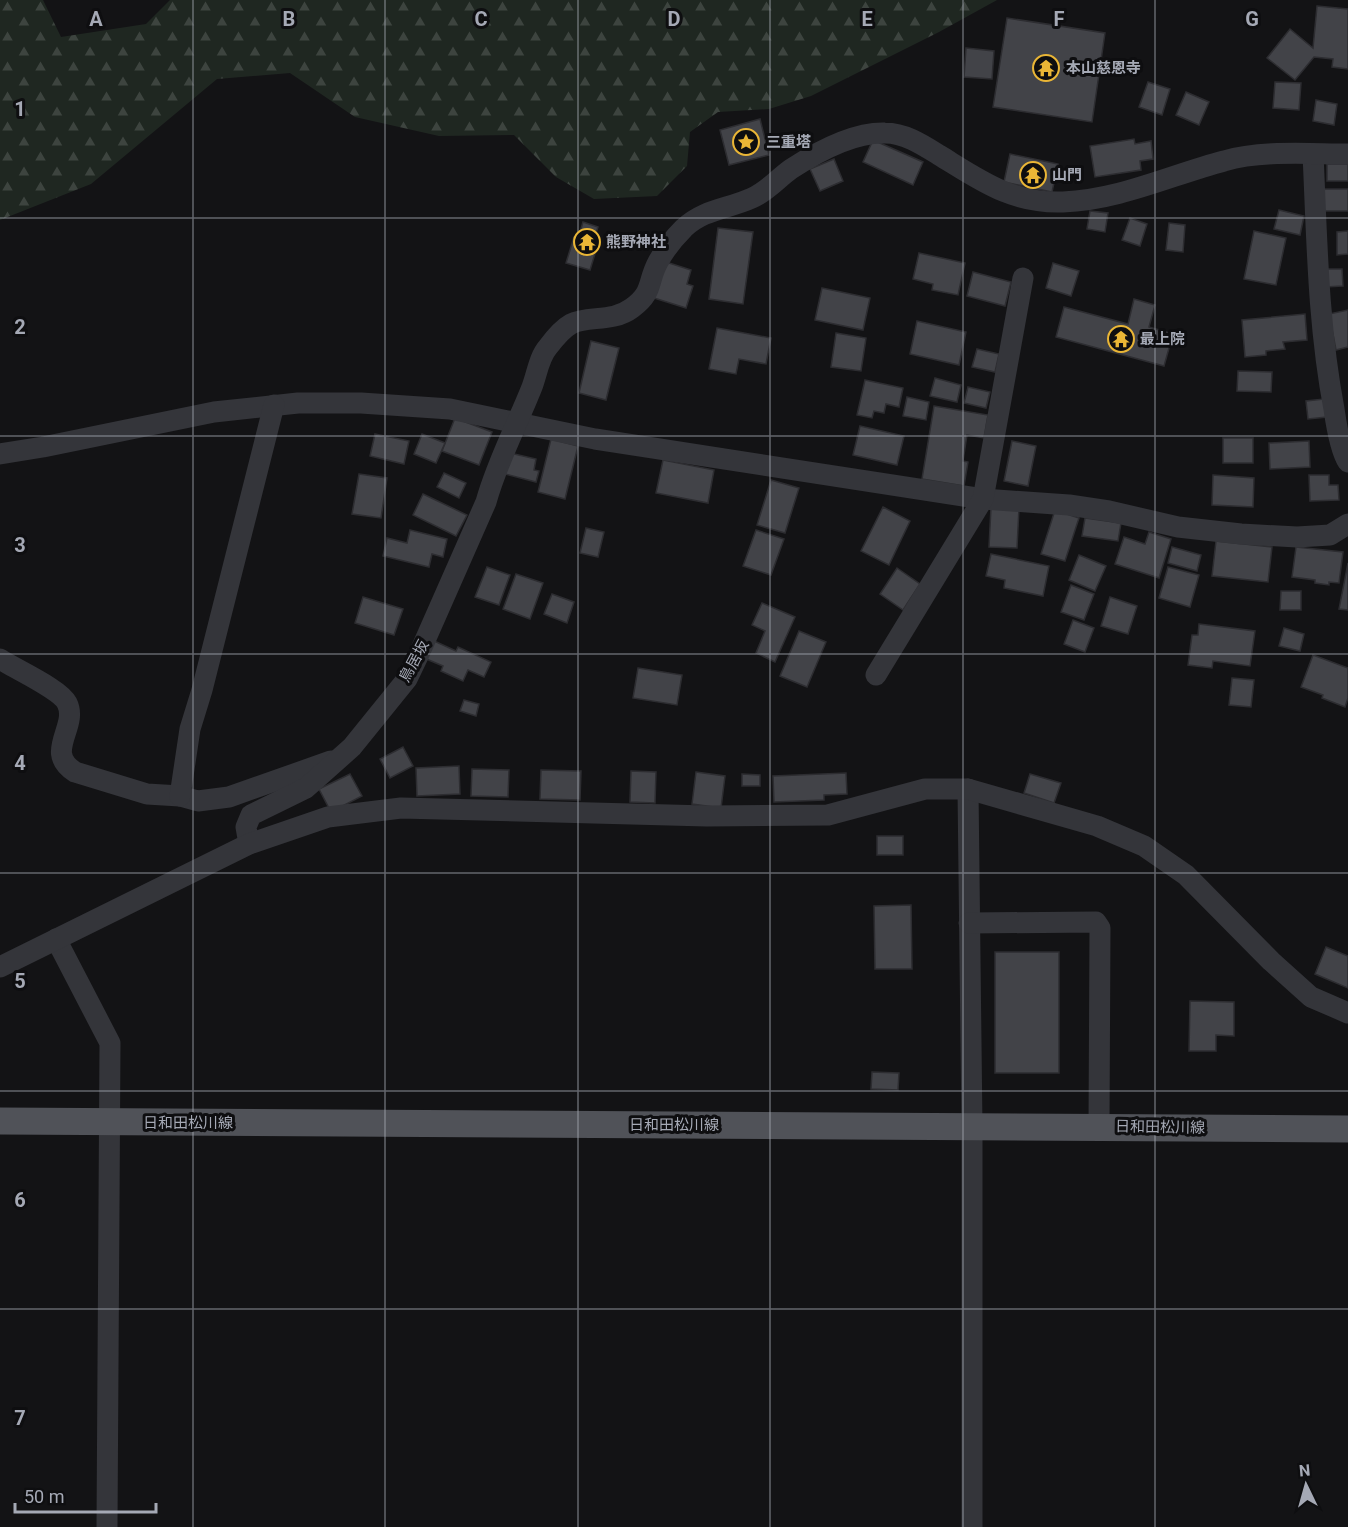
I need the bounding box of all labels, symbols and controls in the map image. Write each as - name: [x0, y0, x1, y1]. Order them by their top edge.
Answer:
- text: A: [89, 7, 103, 31]
- text: B: [283, 7, 295, 31]
- text: C: [474, 7, 488, 31]
- text: D: [668, 7, 681, 31]
- text: E: [861, 7, 873, 31]
- text: F: [1054, 7, 1065, 31]
- text: G: [1245, 7, 1259, 31]
- temple icon: 本山慈恩寺: [1031, 53, 1061, 83]
- place label: 本山慈恩寺: [1066, 59, 1141, 77]
- text: 1: [14, 97, 26, 121]
- place icon: 三重塔: [731, 127, 761, 157]
- place label: 三重塔: [766, 133, 811, 151]
- temple icon: 山門: [1018, 160, 1048, 190]
- place label: 山門: [1052, 166, 1082, 184]
- temple icon: 熊野神社: [572, 227, 602, 257]
- place label: 熊野神社: [606, 233, 666, 251]
- text: 2: [14, 315, 26, 339]
- temple icon: 最上院: [1106, 324, 1136, 354]
- place label: 最上院: [1140, 330, 1185, 348]
- text: 3: [14, 533, 26, 557]
- street label: 鳥居坂: [395, 637, 433, 685]
- text: 4: [14, 751, 26, 775]
- text: 5: [14, 969, 26, 993]
- street label: 日和田松川線: [143, 1114, 233, 1132]
- street label: 日和田松川線: [629, 1116, 719, 1134]
- street label: 日和田松川線: [1115, 1117, 1205, 1137]
- text: 6: [14, 1188, 26, 1212]
- text: 7: [14, 1406, 26, 1430]
- north arrow: [1276, 1455, 1336, 1515]
- text: N: [1298, 1461, 1311, 1481]
- scale bar: [15, 1476, 156, 1514]
- text: 50 m: [24, 1486, 64, 1507]

